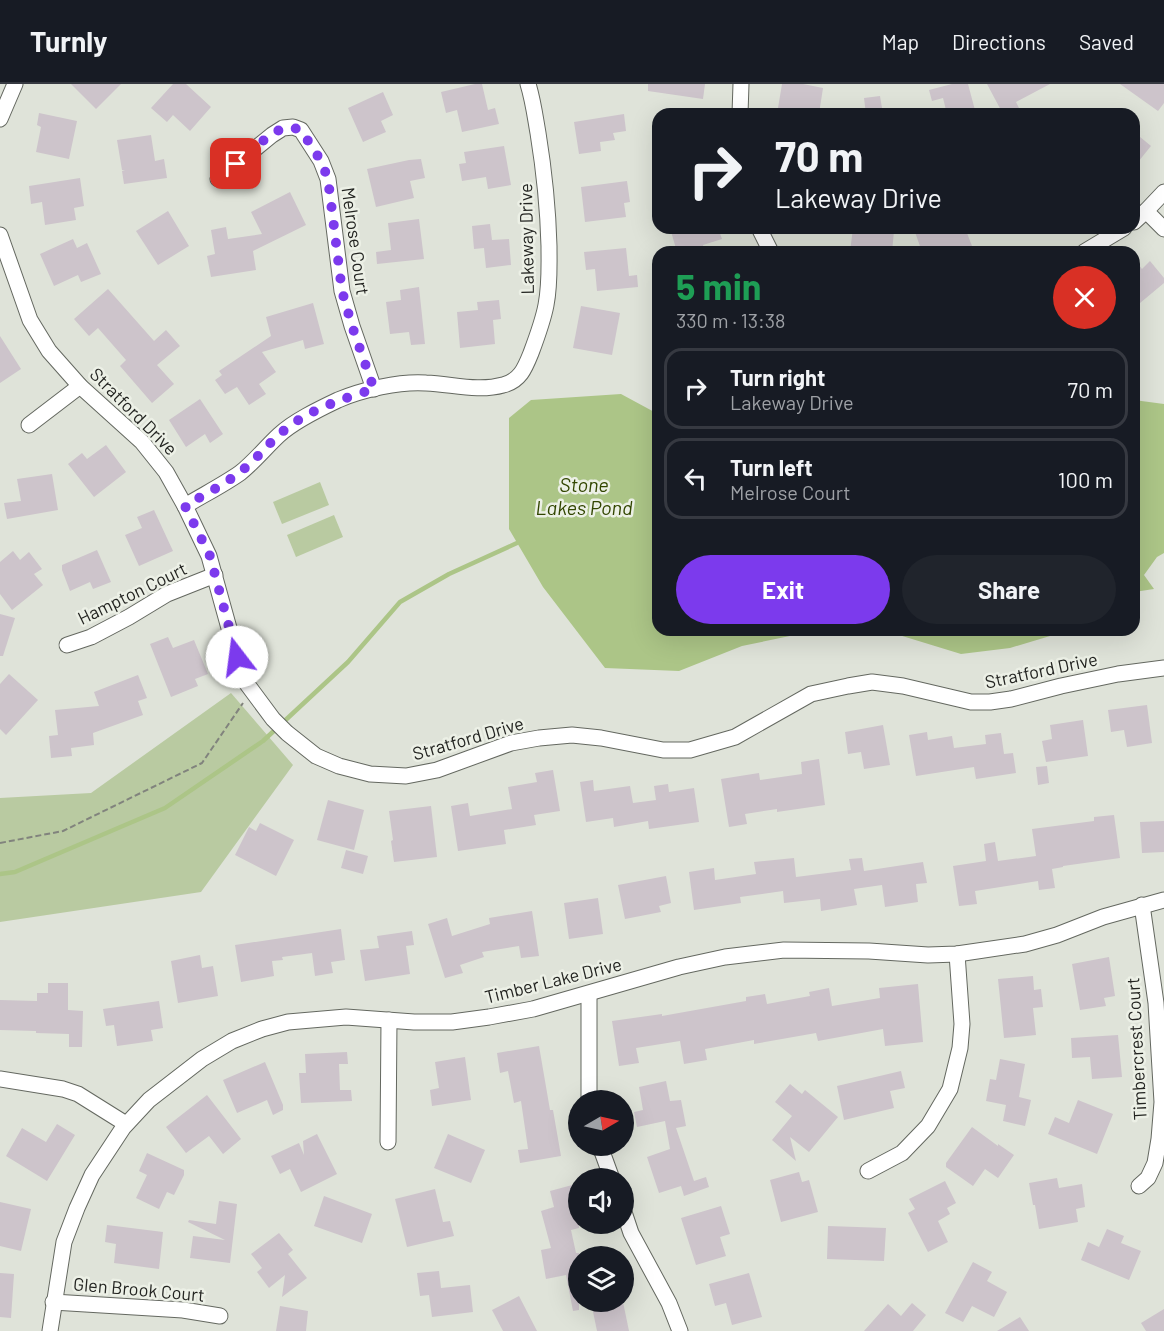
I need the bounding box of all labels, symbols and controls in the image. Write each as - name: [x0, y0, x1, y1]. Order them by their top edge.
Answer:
- text: Turnly: [30, 24, 107, 58]
- text: Map: [882, 29, 919, 54]
- text: Directions: [952, 29, 1046, 54]
- text: Saved: [1079, 29, 1134, 54]
- text: 70 m: [775, 130, 863, 180]
- icon: right: [676, 132, 754, 210]
- pin: [210, 138, 261, 189]
- icon: arrive: [219, 147, 252, 180]
- text: Lakeway Drive: [775, 181, 942, 213]
- street label: Lakeway Drive: [514, 183, 538, 295]
- street label: Melrose Court: [338, 186, 374, 296]
- text: 5 min: [676, 264, 762, 307]
- button: close: [1053, 266, 1116, 329]
- text: 330 m · 13:38: [676, 308, 785, 332]
- street label: Stratford Drive: [86, 363, 182, 459]
- text: Turn right: [730, 364, 825, 390]
- icon: right: [679, 372, 712, 405]
- text: 70 m: [1068, 376, 1113, 402]
- text: Lakeway Drive: [730, 390, 854, 414]
- text: Turn left: [730, 454, 813, 480]
- icon: left: [679, 462, 712, 495]
- text: 100 m: [1058, 466, 1113, 492]
- water label: Stone Lakes Pond: [536, 472, 633, 519]
- text: Melrose Court: [730, 480, 851, 504]
- button: Exit: [676, 555, 890, 624]
- button: Share: [902, 555, 1116, 624]
- street label: Hampton Court: [74, 557, 190, 629]
- position arrow: [205, 625, 269, 689]
- street label: Stratford Drive: [983, 647, 1099, 693]
- street label: Stratford Drive: [410, 712, 526, 764]
- street label: Timber Lake Drive: [482, 952, 624, 1008]
- street label: Timbercrest Court: [1121, 977, 1151, 1121]
- north arrow: [568, 1090, 634, 1156]
- map controls: [568, 1090, 634, 1312]
- button: sound: [568, 1168, 634, 1234]
- button: layers: [568, 1246, 634, 1312]
- street label: Glen Brook Court: [72, 1272, 206, 1306]

